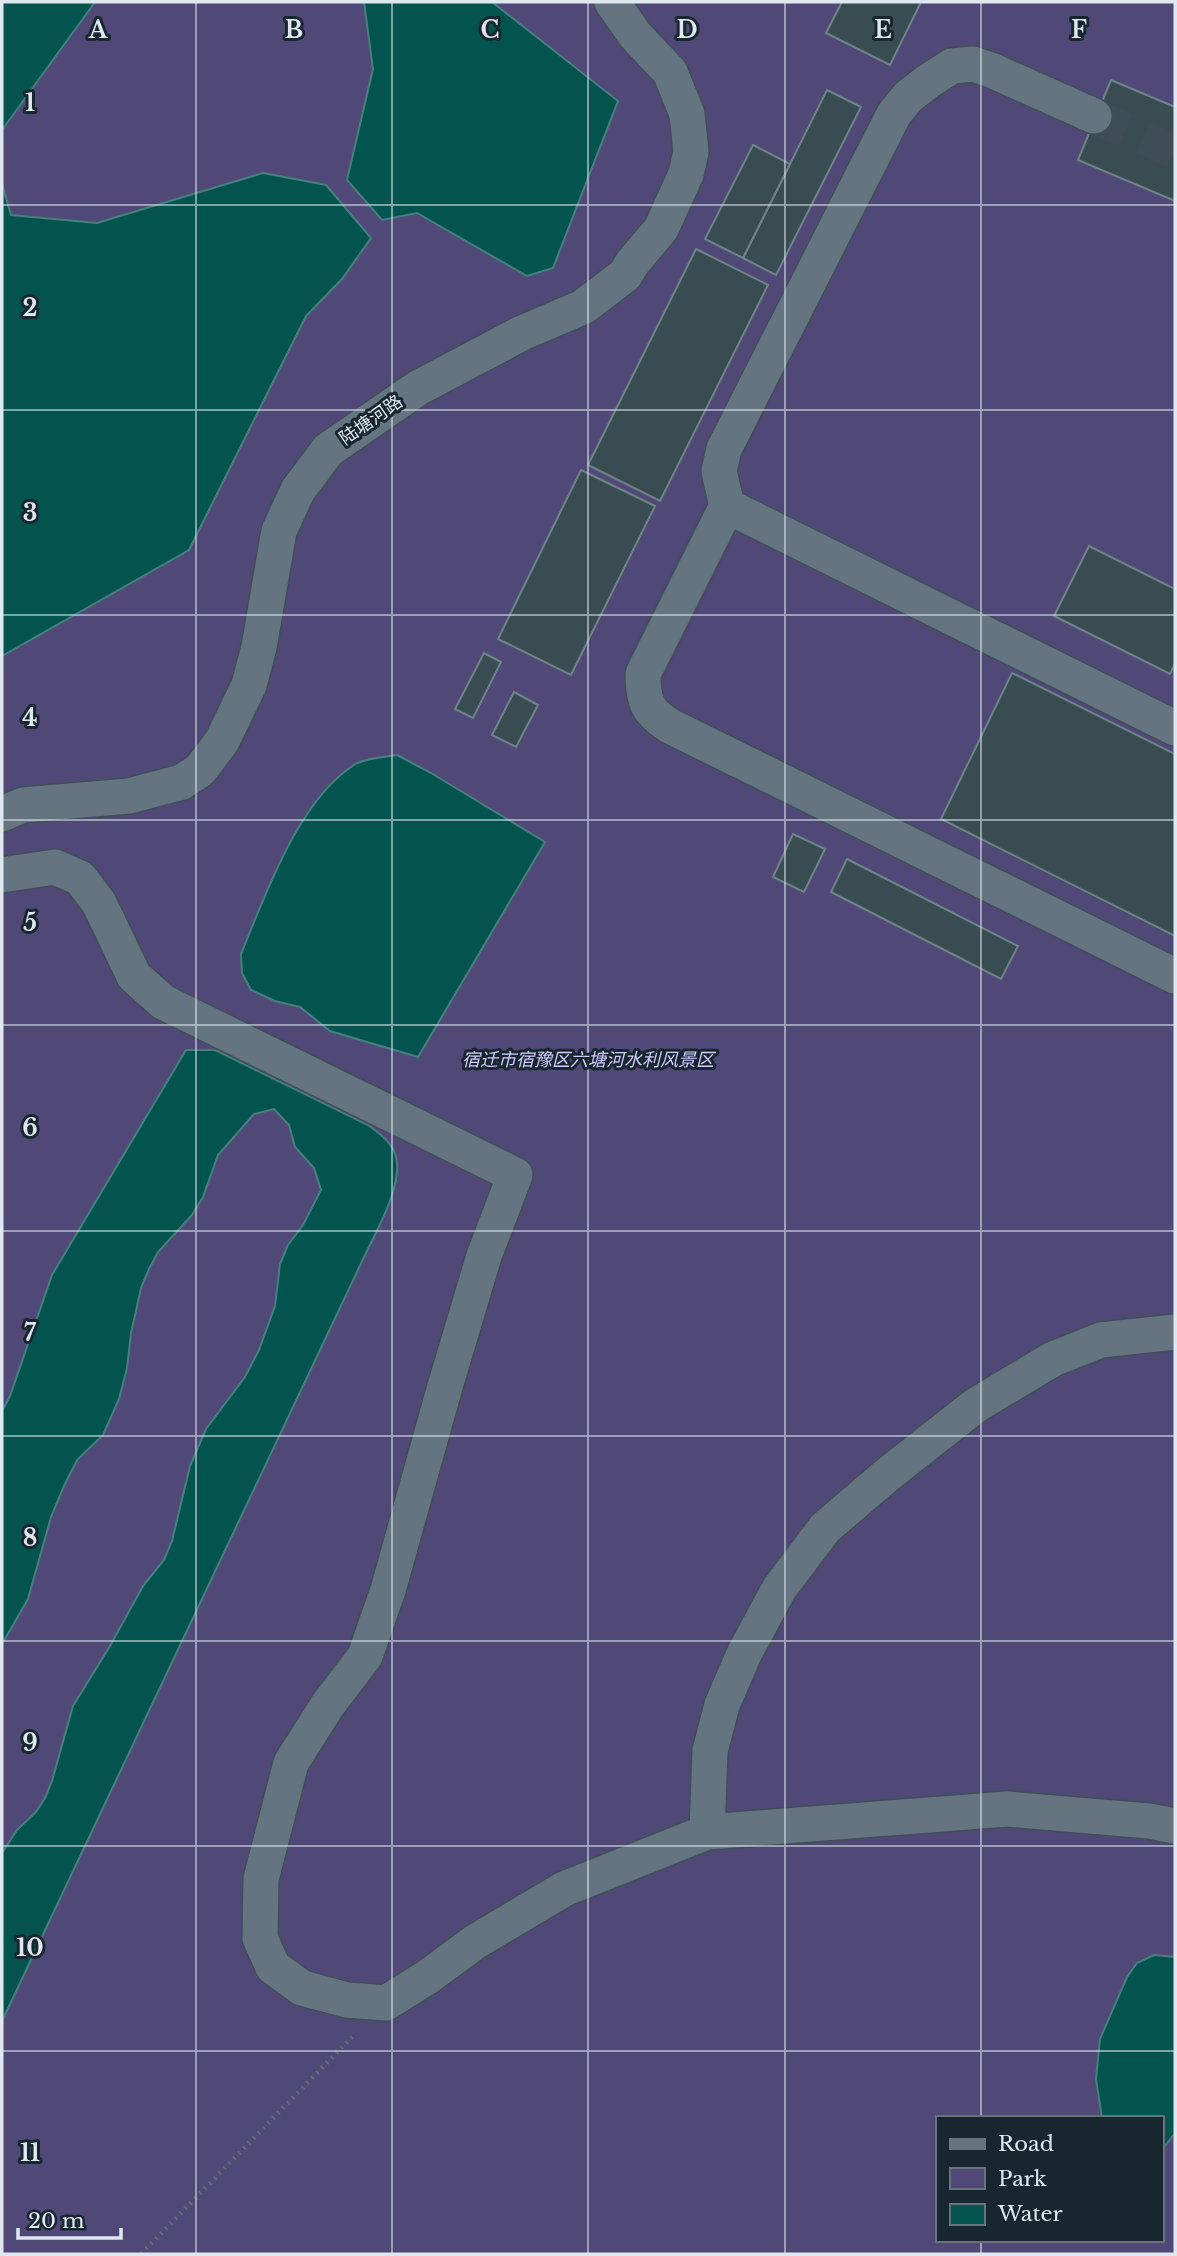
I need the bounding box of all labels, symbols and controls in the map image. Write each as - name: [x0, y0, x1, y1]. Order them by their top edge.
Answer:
- text: A: [88, 16, 109, 44]
- text: B: [285, 16, 303, 44]
- text: C: [481, 16, 499, 44]
- text: D: [676, 16, 698, 44]
- text: E: [874, 16, 892, 44]
- text: F: [1071, 16, 1087, 44]
- text: 1: [25, 89, 35, 117]
- text: 2: [23, 294, 37, 322]
- street label: 陆塘河路: [335, 390, 407, 450]
- text: 3: [23, 499, 37, 527]
- text: 4: [22, 704, 38, 732]
- text: 5: [23, 909, 37, 937]
- park label: 宿迁市宿豫区六塘河水利风景区: [462, 1049, 717, 1071]
- text: 6: [22, 1114, 38, 1142]
- text: 7: [24, 1319, 37, 1347]
- text: 8: [23, 1524, 37, 1552]
- text: 9: [22, 1729, 38, 1757]
- text: 10: [16, 1934, 44, 1962]
- legend: [936, 2116, 1163, 2242]
- text: Road: [998, 2131, 1054, 2157]
- text: 11: [20, 2139, 40, 2167]
- text: Park: [998, 2166, 1047, 2192]
- scale bar: [18, 2196, 121, 2240]
- text: Water: [997, 2201, 1062, 2227]
- text: 20 m: [28, 2208, 85, 2234]

